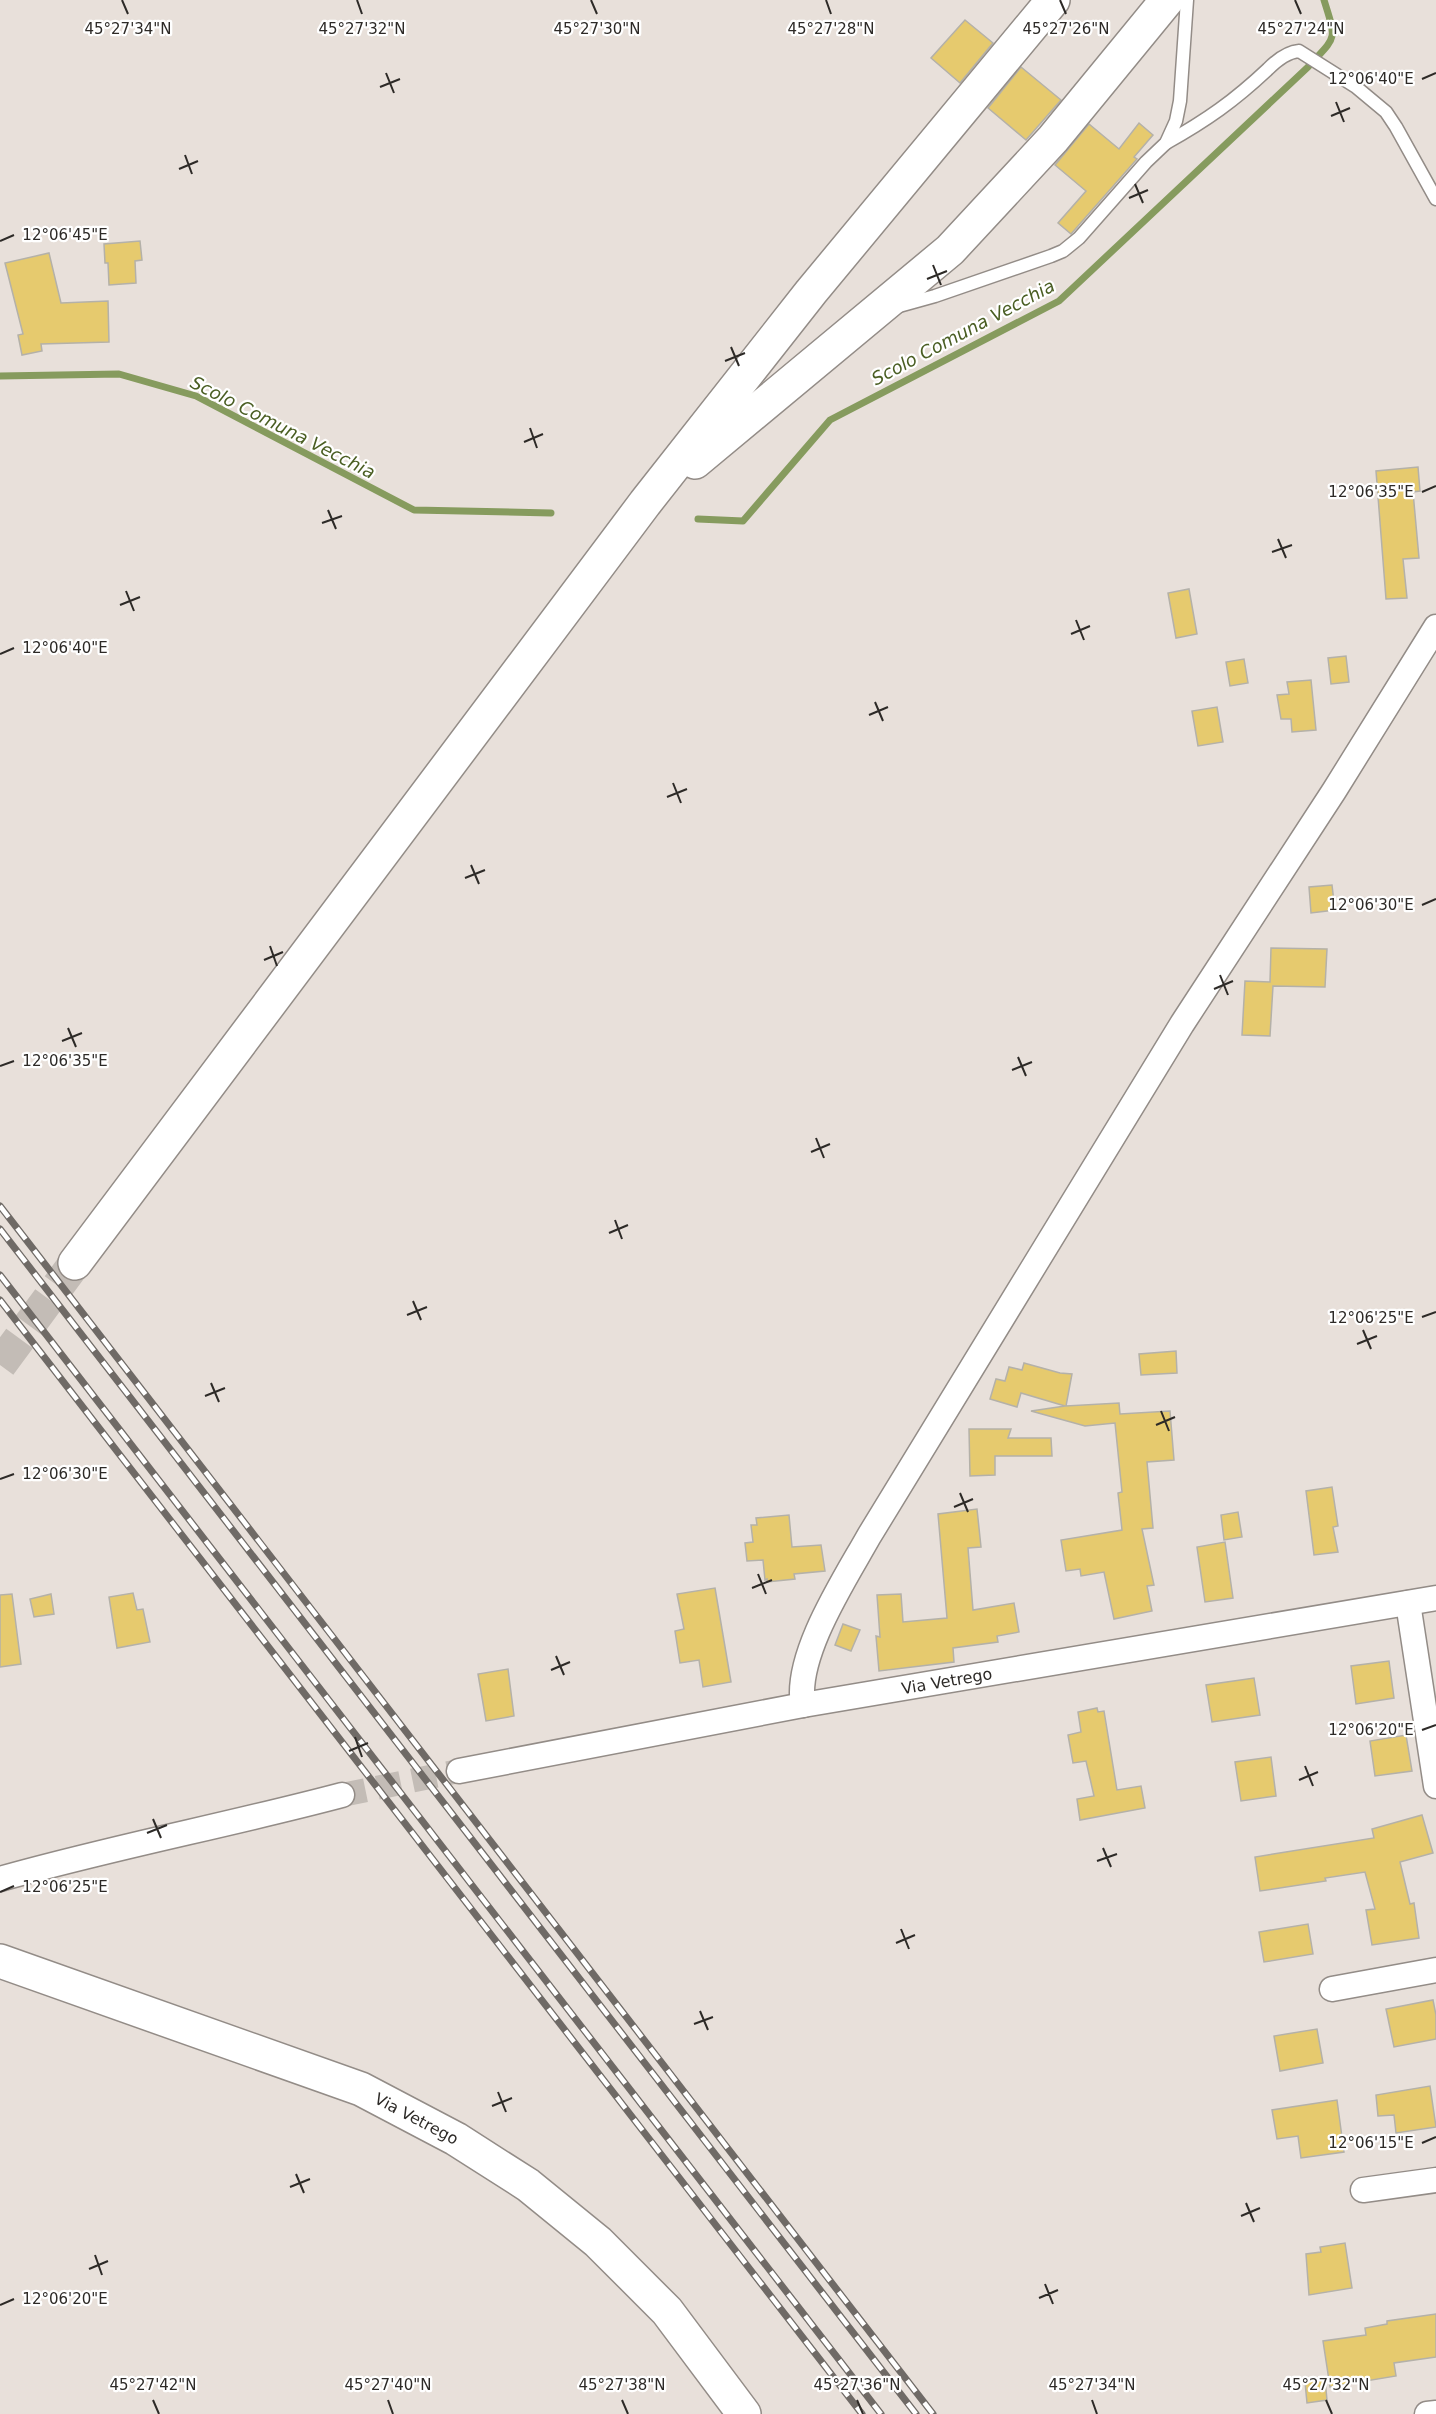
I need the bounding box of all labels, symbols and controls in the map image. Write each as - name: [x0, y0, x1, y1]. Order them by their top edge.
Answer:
- text: 45°27'34"N: [84, 20, 172, 38]
- text: 45°27'32"N: [318, 20, 406, 38]
- text: 45°27'30"N: [553, 20, 641, 38]
- text: 45°27'28"N: [787, 20, 875, 38]
- text: 45°27'26"N: [1022, 20, 1110, 38]
- text: 45°27'24"N: [1257, 20, 1345, 38]
- text: 12°06'40"E: [1328, 70, 1414, 88]
- text: 12°06'45"E: [22, 226, 108, 244]
- water label: Scolo Comuna Vecchia: [868, 275, 1058, 389]
- water label: Scolo Comuna Vecchia: [187, 371, 379, 483]
- text: 12°06'35"E: [1328, 483, 1414, 501]
- text: 12°06'40"E: [22, 639, 108, 657]
- text: 12°06'30"E: [1328, 896, 1414, 914]
- text: 12°06'35"E: [22, 1052, 108, 1070]
- text: 12°06'25"E: [1328, 1309, 1414, 1327]
- text: 12°06'30"E: [22, 1465, 108, 1483]
- street label: Via Vetrego: [900, 1664, 994, 1698]
- text: 12°06'20"E: [1328, 1721, 1414, 1739]
- text: 12°06'25"E: [22, 1878, 108, 1896]
- street label: Via Vetrego: [372, 2089, 462, 2148]
- text: 12°06'15"E: [1328, 2134, 1414, 2152]
- text: 12°06'20"E: [22, 2290, 108, 2308]
- text: 45°27'42"N: [109, 2376, 197, 2394]
- text: 45°27'40"N: [344, 2376, 432, 2394]
- text: 45°27'38"N: [578, 2376, 666, 2394]
- text: 45°27'36"N: [813, 2376, 901, 2394]
- text: 45°27'34"N: [1048, 2376, 1136, 2394]
- text: 45°27'32"N: [1282, 2376, 1370, 2394]

